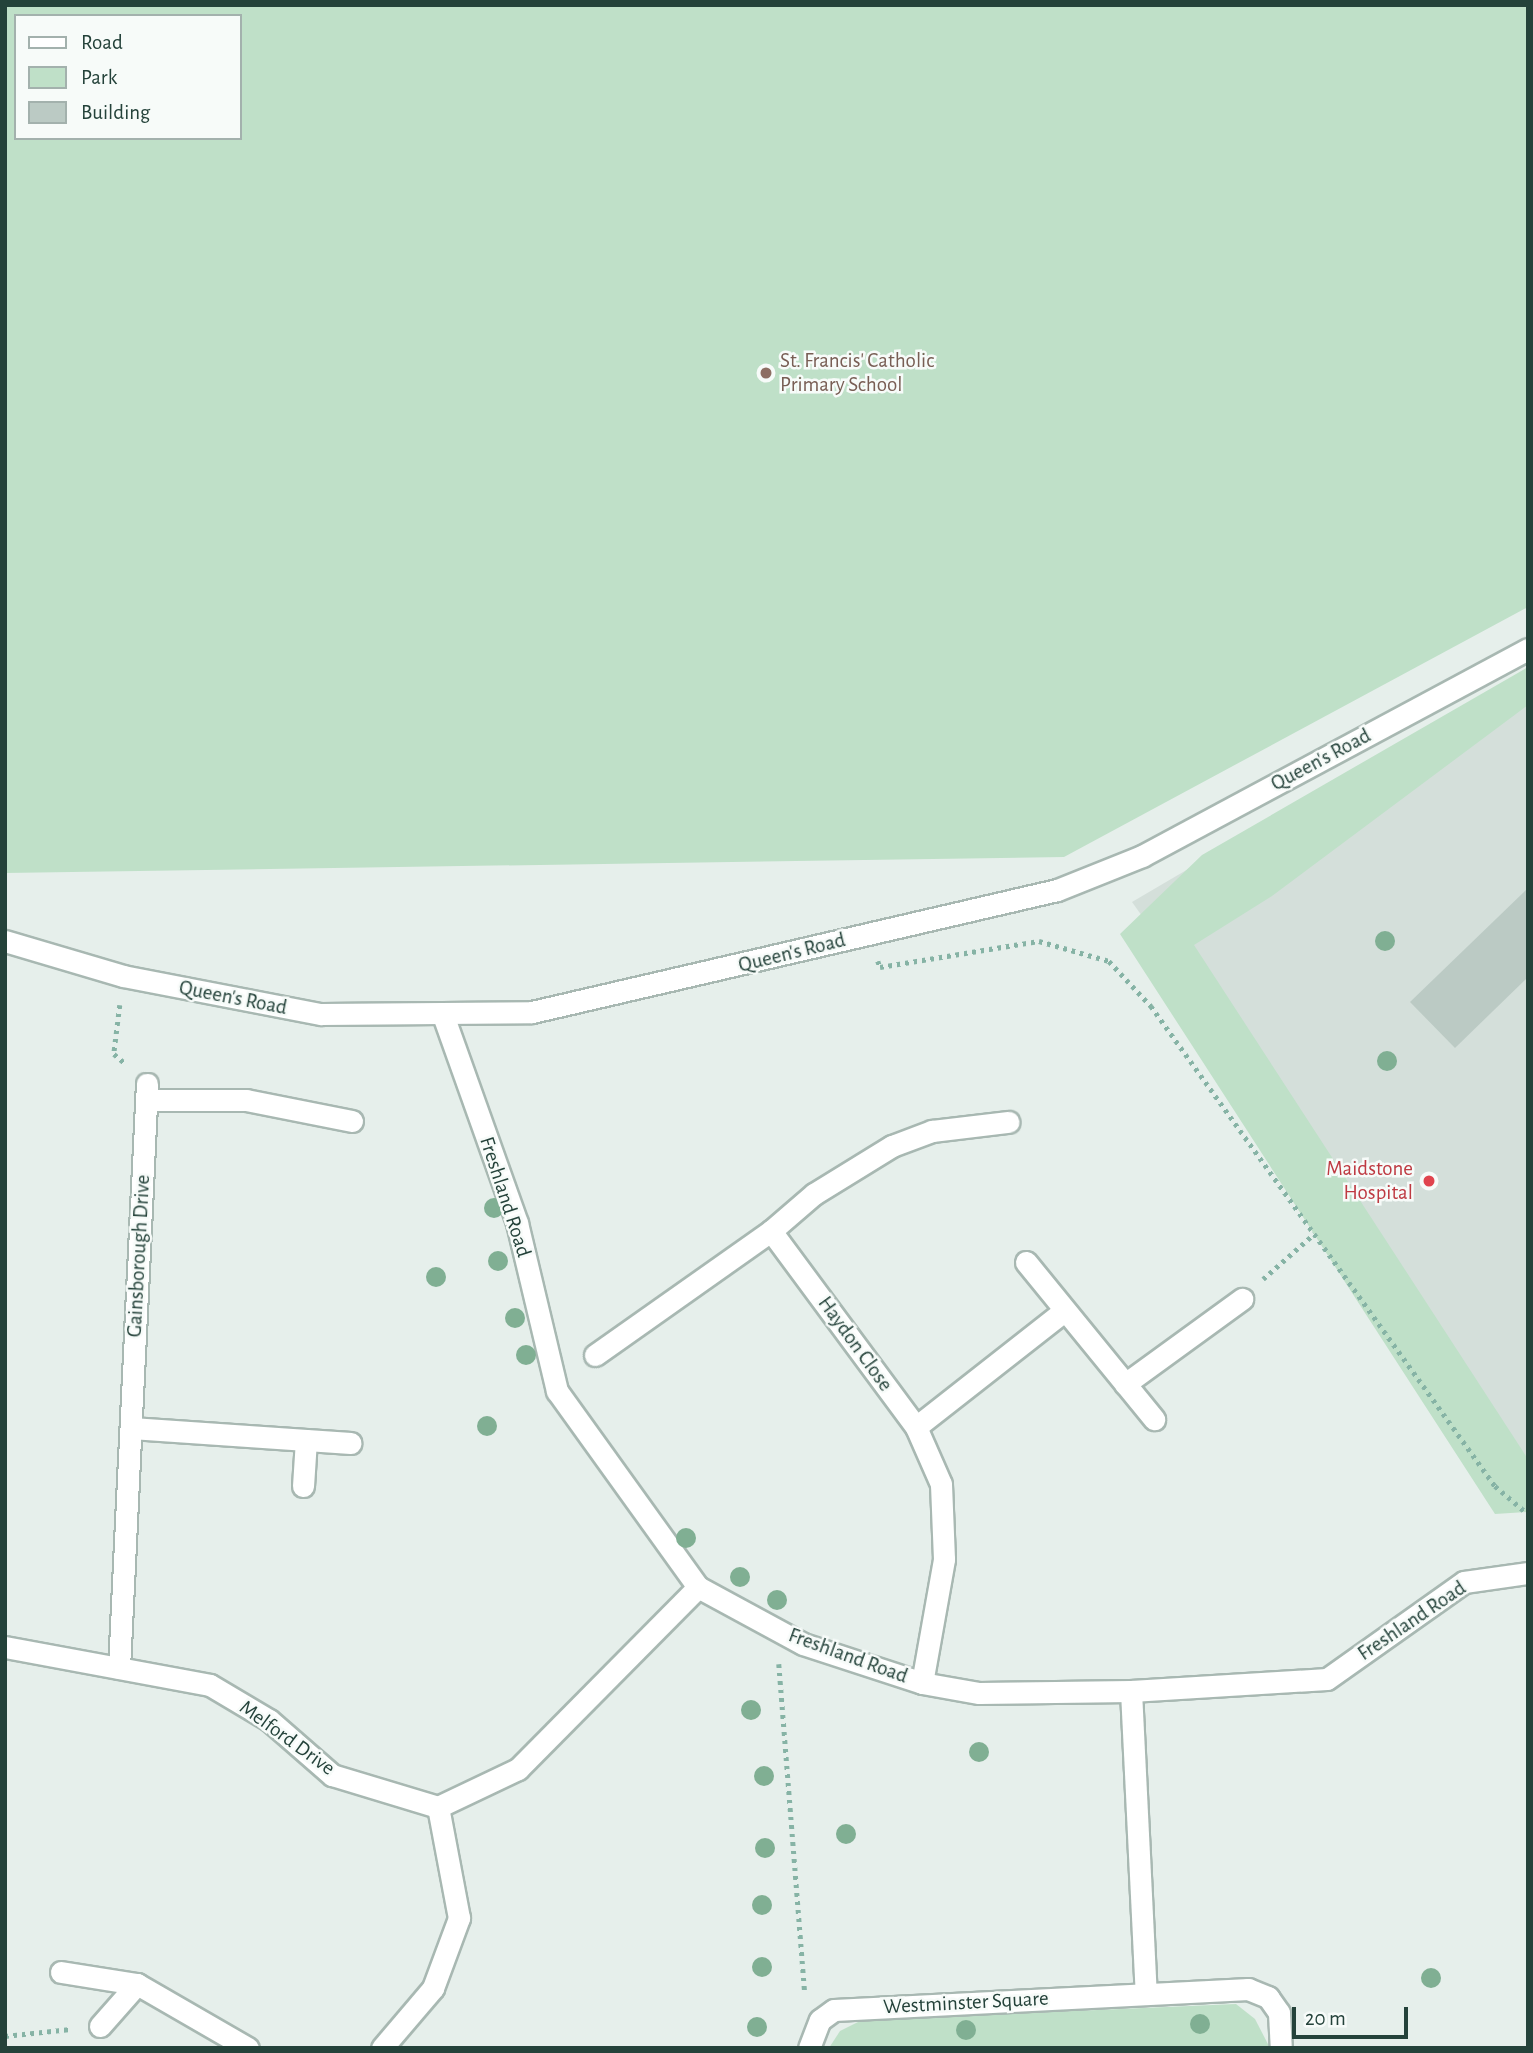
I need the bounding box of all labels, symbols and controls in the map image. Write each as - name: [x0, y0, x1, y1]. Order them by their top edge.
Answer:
- legend: [14, 14, 242, 140]
- text: Road: [81, 32, 123, 53]
- text: Park: [81, 67, 117, 88]
- text: Building: [81, 102, 150, 123]
- place label: St. Francis' Catholic Primary School: [780, 348, 934, 398]
- marker: St. Francis' Catholic Primary School: [758, 365, 774, 381]
- street label: Queen's Road: [1267, 723, 1375, 797]
- street label: Queen's Road: [736, 928, 848, 978]
- street label: Queen's Road: [177, 975, 289, 1021]
- street label: Freshland Road: [474, 1134, 536, 1260]
- place label: Maidstone Hospital: [1326, 1156, 1413, 1206]
- marker: Maidstone Hospital: [1419, 1171, 1439, 1191]
- street label: Gainsborough Drive: [122, 1174, 156, 1338]
- street label: Haydon Close: [812, 1292, 898, 1396]
- street label: Freshland Road: [1353, 1576, 1471, 1666]
- street label: Freshland Road: [785, 1623, 911, 1689]
- street label: Melford Drive: [234, 1695, 340, 1781]
- street label: Westminster Square: [883, 1986, 1049, 2020]
- scale bar: [1295, 1994, 1410, 2038]
- text: 20 m: [1305, 2008, 1346, 2029]

